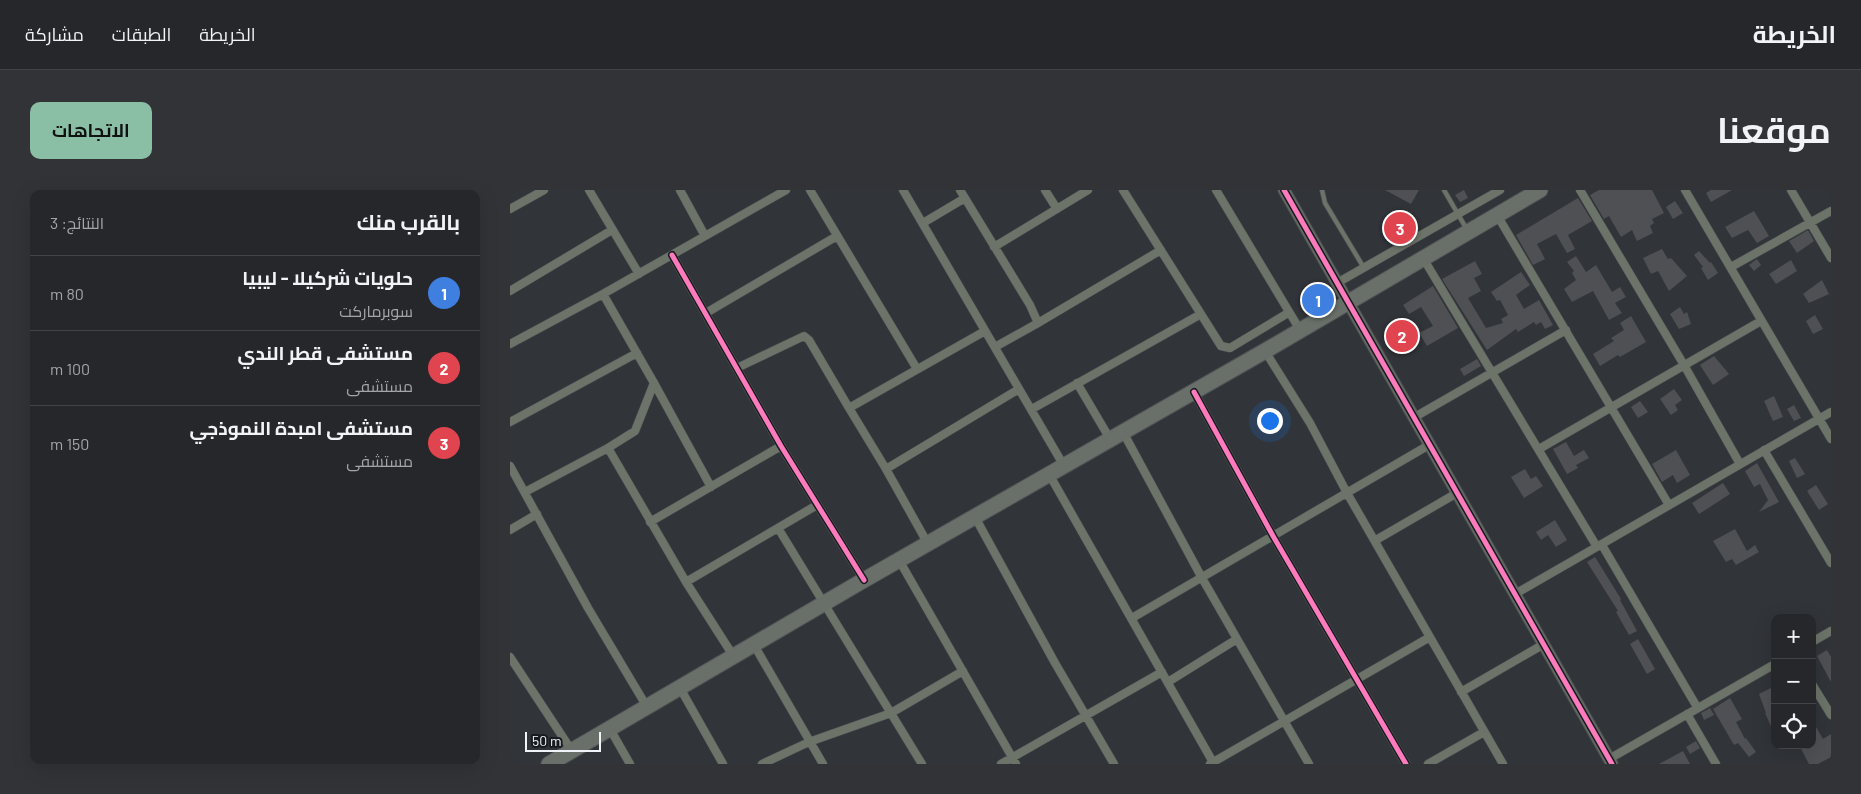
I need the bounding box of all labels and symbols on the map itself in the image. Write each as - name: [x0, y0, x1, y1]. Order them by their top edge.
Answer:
- pin: 3: [1384, 209, 1416, 247]
- pin: 1: [1302, 281, 1334, 319]
- pin: 2: [1386, 317, 1418, 355]
- your location: [1257, 408, 1283, 434]
- scale bar: [525, 729, 601, 752]

